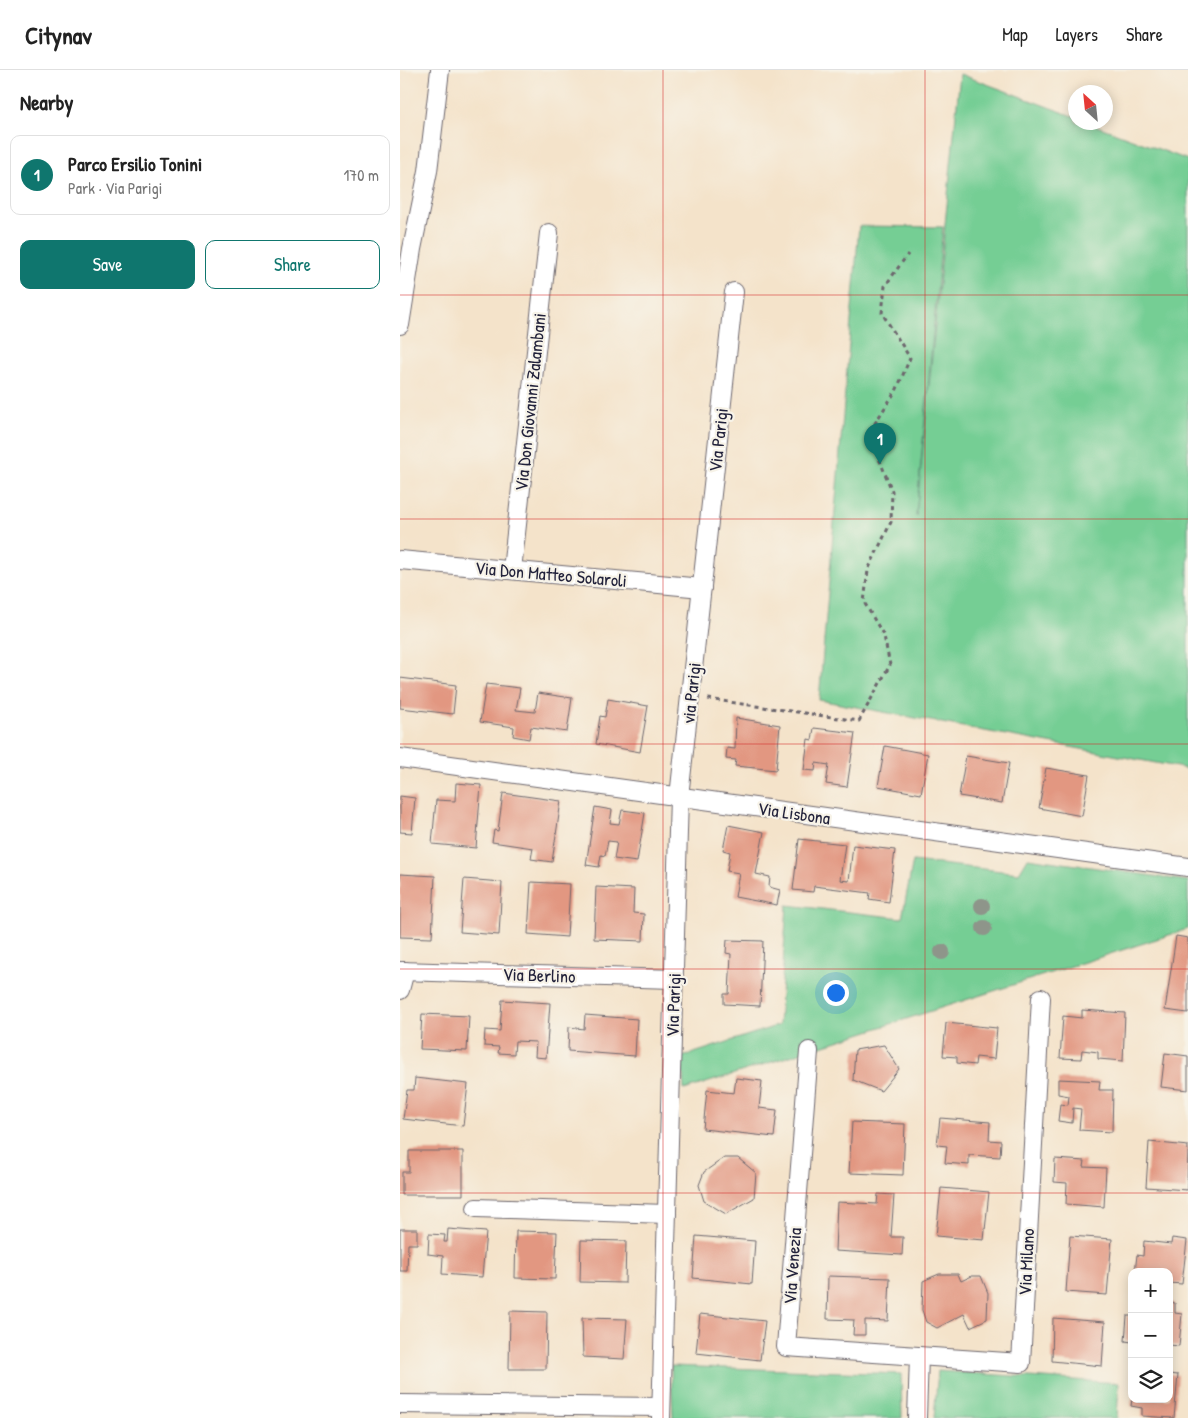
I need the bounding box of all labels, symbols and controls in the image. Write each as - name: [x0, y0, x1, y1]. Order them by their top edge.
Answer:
- text: Citynav: [25, 19, 92, 51]
- text: Map: [1002, 22, 1028, 47]
- text: Layers: [1056, 22, 1098, 47]
- text: Share: [1126, 22, 1163, 47]
- north arrow: [1068, 85, 1113, 130]
- text: Nearby: [20, 88, 73, 117]
- text: Parco Ersilio Tonini: [68, 151, 202, 177]
- text: 1: [34, 164, 40, 186]
- text: 170 m: [344, 164, 379, 186]
- text: Park · Via Parigi: [68, 177, 162, 199]
- button: Save: [20, 240, 195, 289]
- button: Share: [205, 240, 380, 289]
- street label: Via Don Giovanni Zalambani: [508, 312, 552, 492]
- street label: Via Parigi: [702, 407, 734, 473]
- pin: 1: [864, 423, 896, 464]
- street label: Via Don Matteo Solaroli: [474, 555, 628, 593]
- street label: via Parigi: [675, 661, 707, 725]
- street label: Via Lisbona: [756, 796, 832, 830]
- street label: Via Berlino: [502, 961, 576, 989]
- street label: Via Parigi: [659, 973, 687, 1037]
- your location: [823, 980, 849, 1006]
- street label: Via Venezia: [777, 1227, 807, 1305]
- street label: Via Milano: [1012, 1228, 1040, 1296]
- map controls: [1128, 1268, 1173, 1403]
- button: +: [1128, 1268, 1173, 1313]
- button: −: [1128, 1313, 1173, 1358]
- button: layers: [1128, 1358, 1173, 1403]

